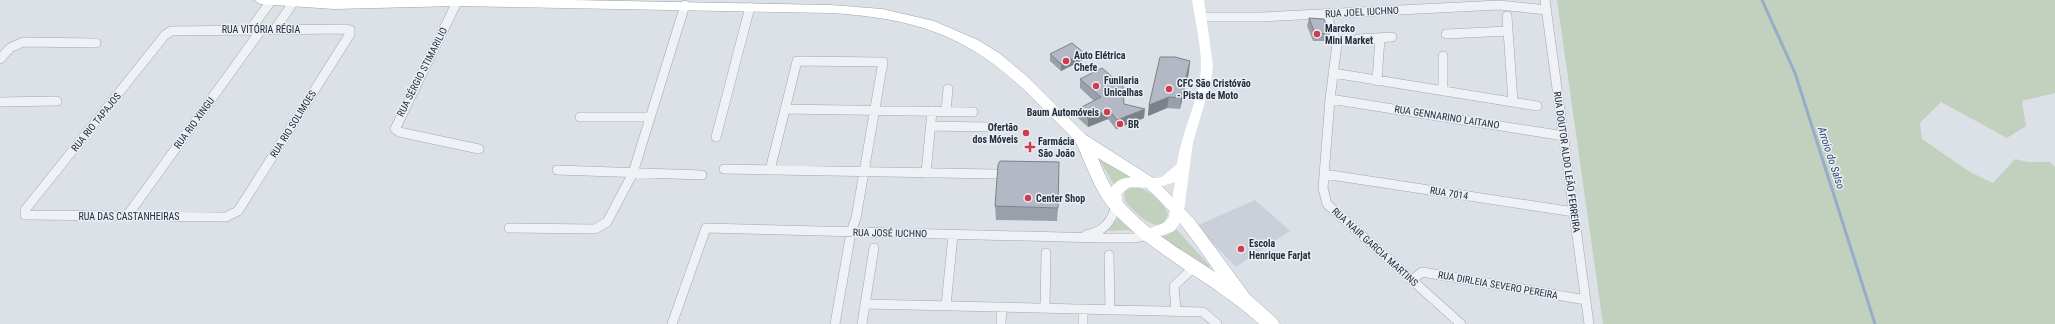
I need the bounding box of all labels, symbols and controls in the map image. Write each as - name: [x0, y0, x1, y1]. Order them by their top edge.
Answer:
- street label: RUA JOEL IUCHNO: [1325, 5, 1399, 19]
- street label: RUA VITÓRIA RÉGIA: [222, 23, 300, 35]
- place label: Marcko Mini Market: [1325, 23, 1373, 46]
- street label: RUA SÉRGIO STIMARILIO: [394, 25, 449, 118]
- marker: Marcko Mini Market: [1312, 29, 1322, 39]
- place label: Auto Elétrica Chefe: [1074, 50, 1126, 73]
- marker: Auto Elétrica Chefe: [1061, 56, 1071, 66]
- place label: Funilaria Unicalhas: [1104, 75, 1144, 98]
- place label: CFC São Cristóvão - Pista de Moto: [1177, 78, 1251, 101]
- marker: Funilaria Unicalhas: [1091, 81, 1101, 91]
- marker: CFC São Cristóvão - Pista de Moto: [1164, 84, 1174, 94]
- street label: RUA RIO SOLIMOES: [268, 88, 318, 160]
- street label: RUA RIO TAPAJOS: [69, 91, 123, 153]
- street label: RUA DOUTOR ALDO LEÃO FERREIRA: [1552, 91, 1583, 233]
- street label: RUA RIO XINGU: [172, 95, 217, 151]
- street label: RUA GENNARINO LAITANO: [1394, 103, 1500, 131]
- place label: Baum Automóveis: [1027, 107, 1099, 118]
- marker: Baum Automóveis: [1102, 107, 1112, 117]
- marker: BR: [1115, 119, 1125, 129]
- place label: BR: [1128, 119, 1140, 130]
- place label: Ofertão dos Móveis: [972, 122, 1018, 145]
- water label: Arroio do Salso: [1815, 124, 1847, 191]
- marker: Ofertão dos Móveis: [1021, 128, 1031, 138]
- place label: Farmácia São João: [1038, 136, 1075, 159]
- marker: Farmácia São João: [1025, 142, 1035, 152]
- street label: RUA 7014: [1429, 185, 1469, 201]
- marker: Center Shop: [1023, 193, 1033, 203]
- place label: Center Shop: [1036, 193, 1085, 204]
- street label: RUA NAIR GARCIA MARTINS: [1330, 206, 1420, 288]
- street label: RUA DAS CASTANHEIRAS: [78, 211, 180, 222]
- street label: RUA JOSÉ IUCHNO: [853, 226, 927, 239]
- place label: Escola Henrique Farjat: [1249, 238, 1311, 261]
- marker: Escola Henrique Farjat: [1236, 244, 1246, 254]
- street label: RUA DIRLEIA SEVERO PEREIRA: [1437, 269, 1559, 301]

